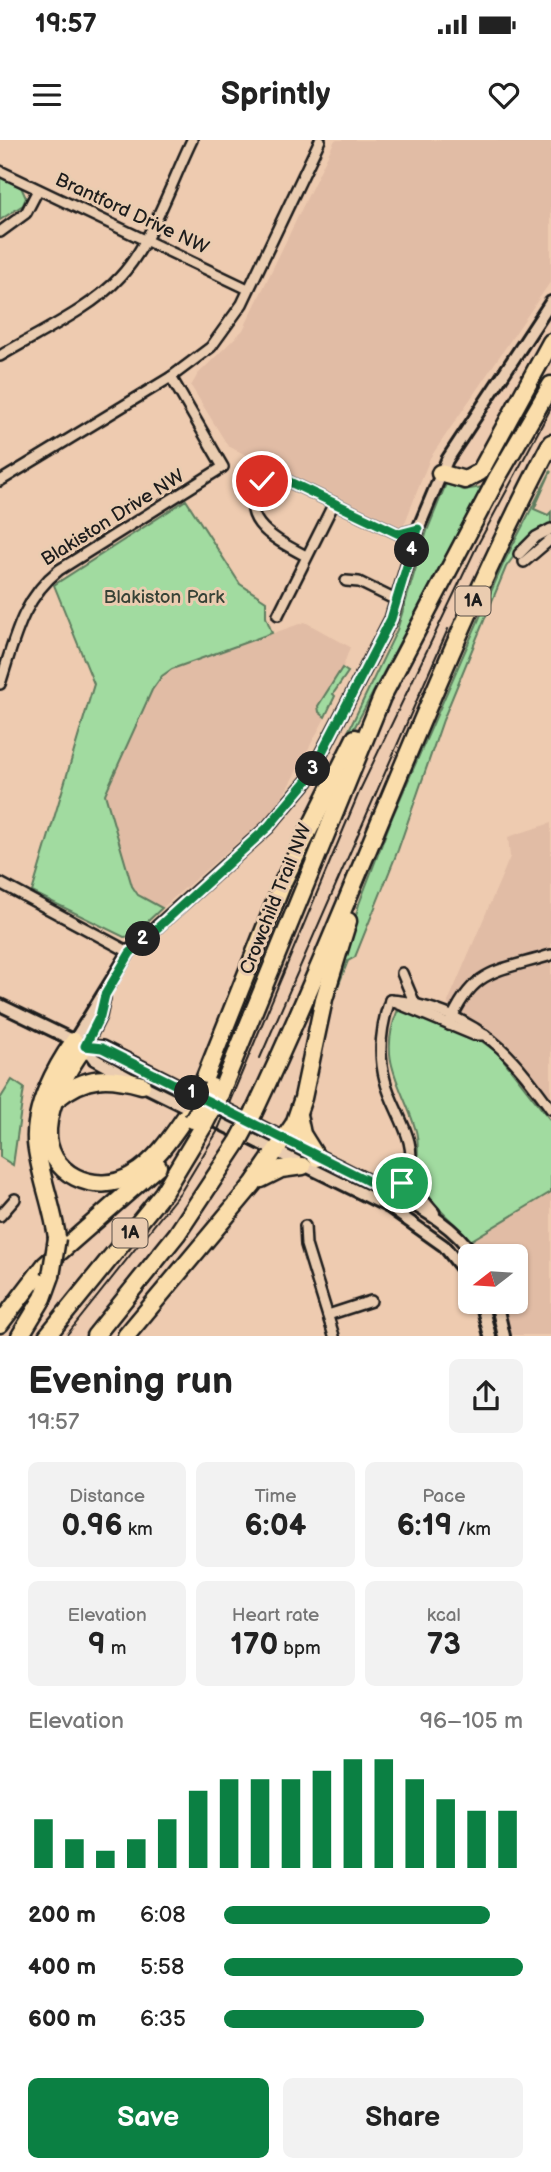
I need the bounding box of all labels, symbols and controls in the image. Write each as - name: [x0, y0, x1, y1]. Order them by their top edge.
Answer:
- text: 19:57: [35, 9, 97, 40]
- text: Sprintly: [221, 75, 330, 114]
- icon: menu: [28, 76, 66, 114]
- icon: heart: [485, 76, 523, 114]
- street label: Brantford Drive NW: [52, 168, 212, 260]
- pin: [232, 451, 292, 511]
- icon: check: [243, 462, 281, 500]
- street label: Blakiston Drive NW: [37, 465, 189, 571]
- pin: 4: [394, 532, 430, 568]
- text: 4: [406, 538, 417, 561]
- park label: Blakiston Park: [103, 586, 225, 609]
- road number: 1A: [456, 587, 490, 616]
- pin: 3: [296, 752, 330, 786]
- text: 3: [307, 757, 318, 780]
- street label: Crowchild Trail NW: [235, 820, 317, 978]
- pin: 2: [125, 922, 160, 956]
- text: 2: [137, 927, 148, 950]
- pin: 1: [174, 1076, 210, 1110]
- text: 1: [188, 1081, 196, 1104]
- pin: [372, 1153, 432, 1213]
- icon: arrive: [383, 1164, 421, 1202]
- road number: 1A: [113, 1218, 148, 1248]
- north arrow: [458, 1244, 528, 1314]
- map controls: [458, 1244, 528, 1314]
- text: Evening run: [28, 1359, 233, 1404]
- button: share: [449, 1359, 523, 1433]
- text: 19:57: [28, 1408, 79, 1436]
- text: Distance: [69, 1485, 145, 1508]
- text: Time: [254, 1485, 297, 1508]
- text: Pace: [422, 1485, 465, 1508]
- text: 0.96: [62, 1508, 123, 1544]
- text: 6:04: [245, 1508, 306, 1544]
- text: 6:19: [397, 1508, 452, 1544]
- text: km: [123, 1518, 153, 1541]
- text: /km: [452, 1518, 491, 1541]
- text: Elevation: [68, 1604, 147, 1627]
- text: Heart rate: [232, 1604, 319, 1627]
- text: kcal: [427, 1604, 461, 1627]
- text: 9: [88, 1627, 106, 1663]
- text: 170: [230, 1627, 278, 1663]
- text: 73: [427, 1627, 461, 1663]
- text: m: [106, 1637, 126, 1660]
- text: bpm: [278, 1637, 321, 1660]
- text: Elevation: [28, 1707, 124, 1735]
- text: 96–105 m: [420, 1707, 523, 1735]
- text: 200 m: [28, 1901, 96, 1929]
- text: 6:08: [140, 1901, 186, 1929]
- text: 400 m: [28, 1953, 96, 1981]
- text: 5:58: [140, 1953, 184, 1981]
- text: 600 m: [28, 2005, 96, 2033]
- text: 6:35: [140, 2005, 186, 2033]
- button: Save: [28, 2078, 269, 2158]
- button: Share: [283, 2078, 523, 2158]

